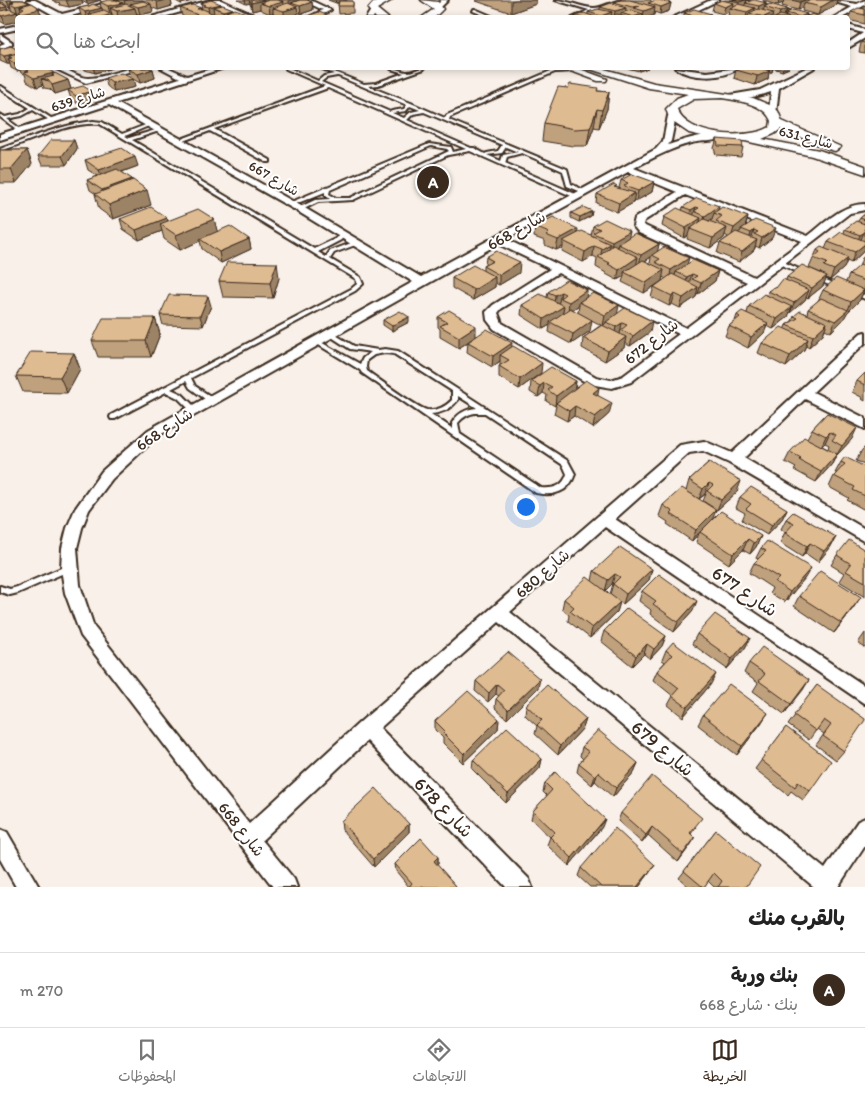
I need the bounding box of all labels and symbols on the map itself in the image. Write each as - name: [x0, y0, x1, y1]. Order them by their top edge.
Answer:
- street label: شارع 639: [49, 83, 108, 117]
- street label: شارع 631: [777, 123, 835, 153]
- street label: شارع 667: [245, 157, 302, 200]
- pin: A: [417, 163, 449, 201]
- street label: شارع 668: [484, 207, 550, 256]
- street label: شارع 672: [621, 314, 683, 370]
- street label: شارع 668: [132, 404, 197, 456]
- your location: [513, 494, 539, 520]
- street label: شارع 680: [511, 545, 575, 603]
- street label: شارع 677: [706, 561, 782, 623]
- street label: شارع 679: [625, 716, 699, 783]
- street label: شارع 678: [408, 772, 478, 844]
- street label: شارع 668: [213, 798, 269, 862]

